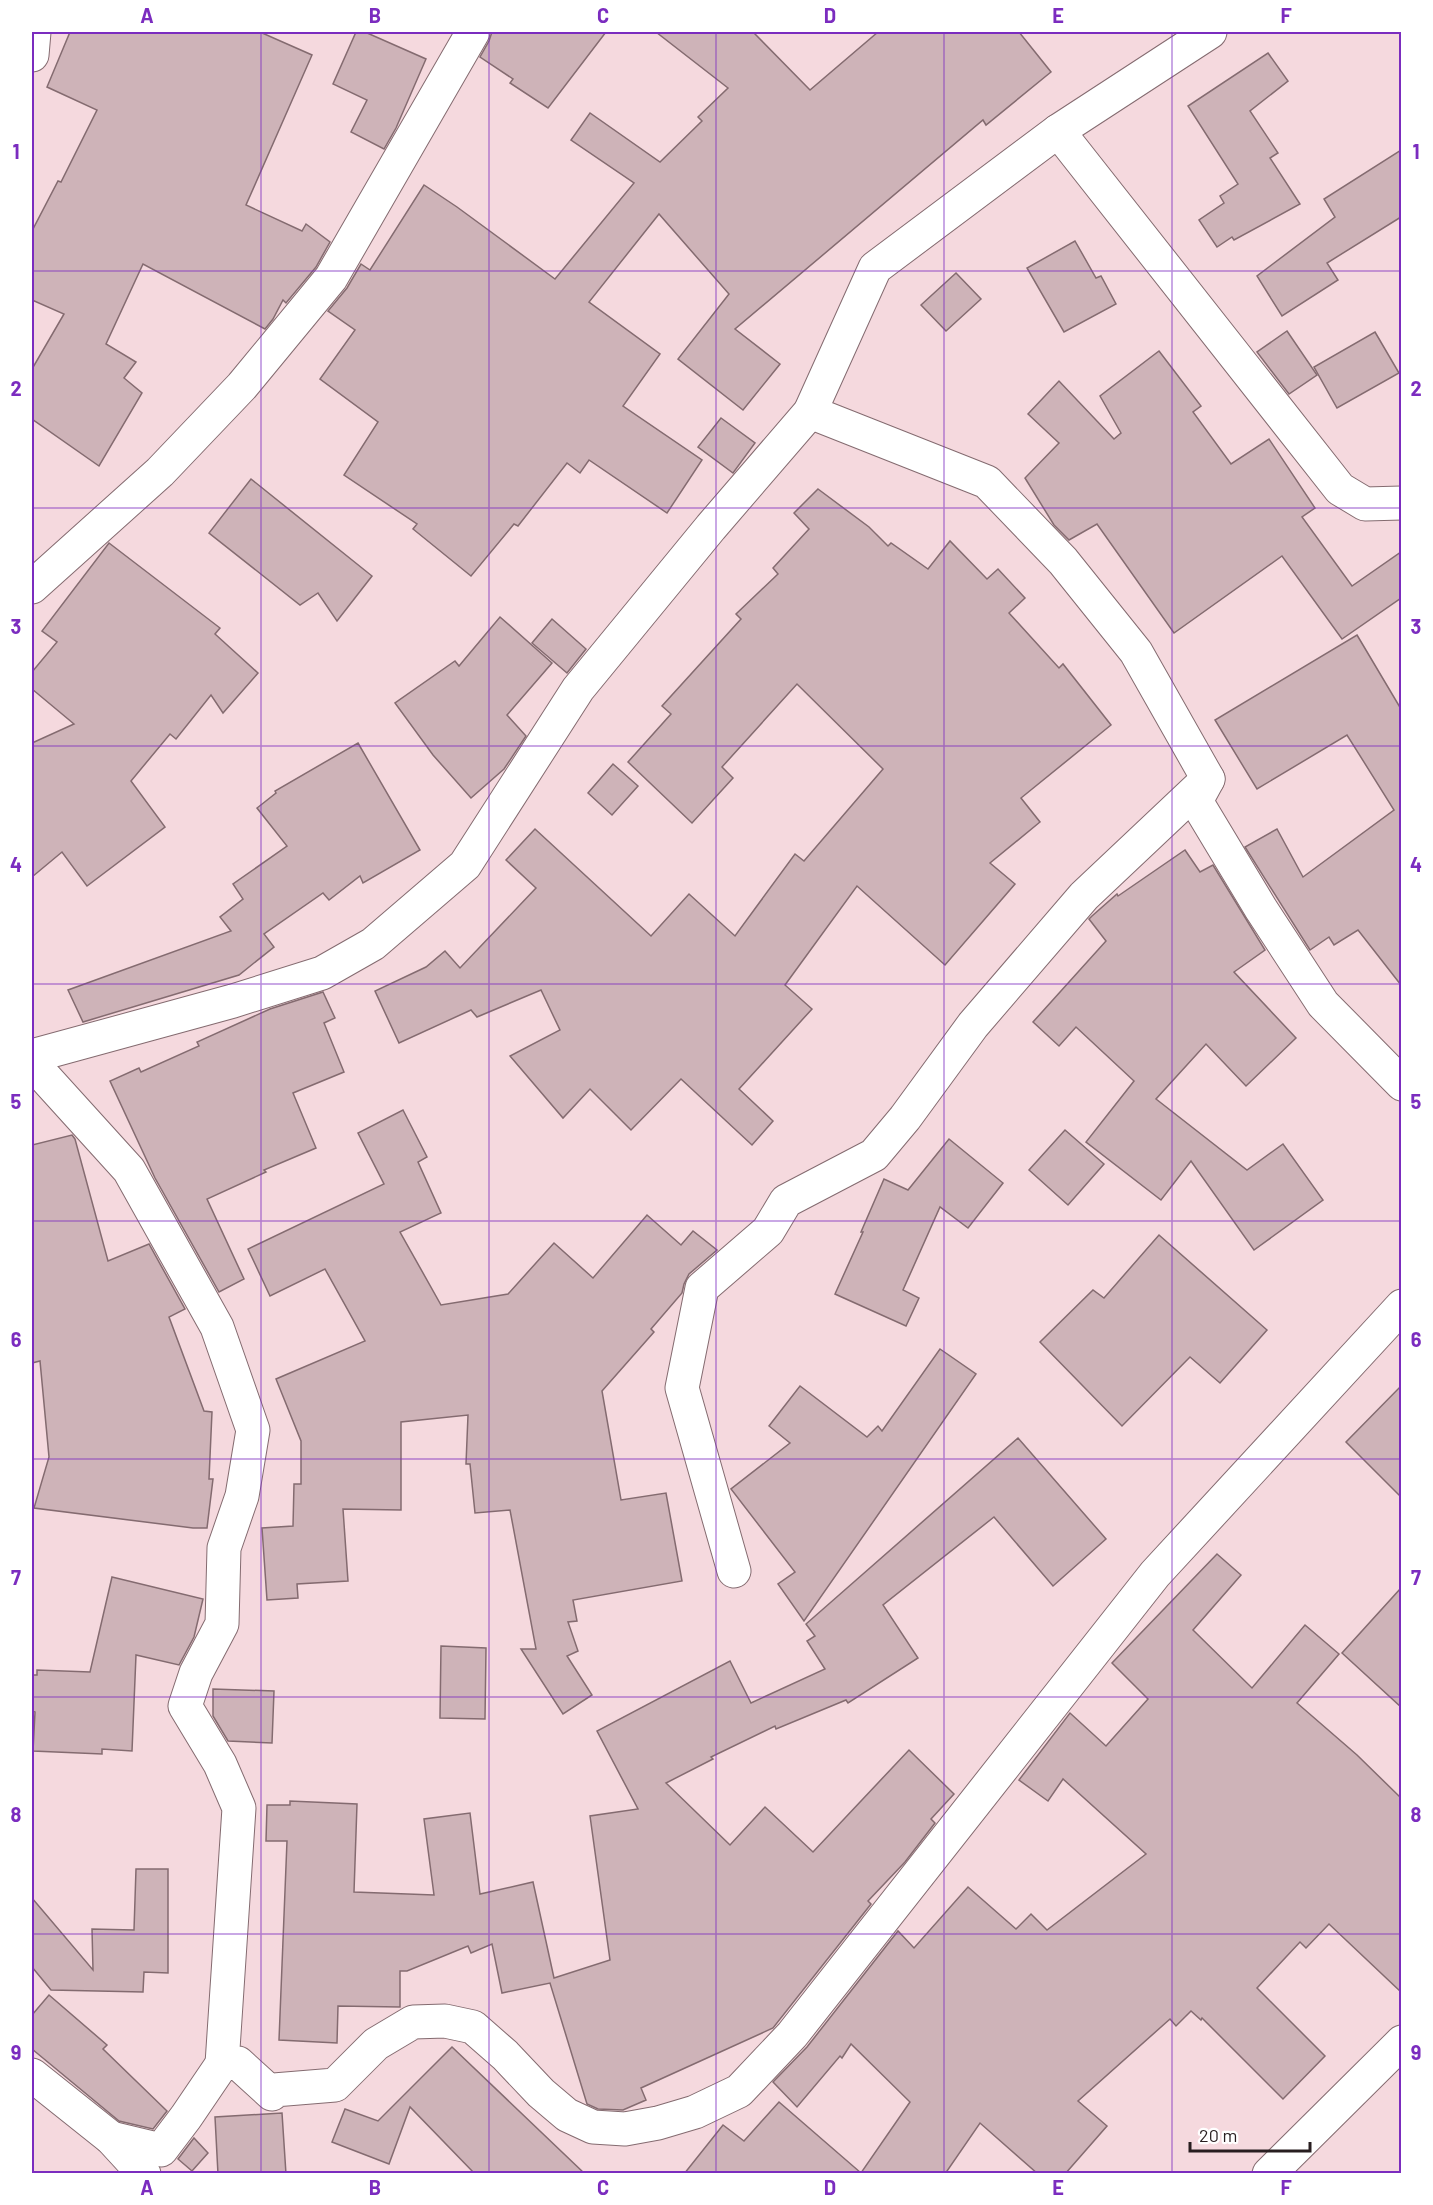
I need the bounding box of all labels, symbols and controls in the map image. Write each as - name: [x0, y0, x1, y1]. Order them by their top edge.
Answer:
- text: A: [140, 3, 154, 27]
- text: B: [369, 3, 381, 27]
- text: C: [597, 3, 609, 27]
- text: D: [824, 3, 836, 27]
- text: E: [1052, 3, 1064, 27]
- text: F: [1280, 3, 1292, 27]
- text: 1: [12, 139, 20, 163]
- text: 1: [1412, 139, 1420, 163]
- text: 2: [10, 376, 22, 400]
- text: 2: [1410, 376, 1422, 400]
- text: 3: [11, 614, 21, 638]
- text: 3: [1411, 614, 1421, 638]
- text: 4: [10, 852, 22, 876]
- text: 4: [1410, 852, 1422, 876]
- text: 5: [11, 1089, 22, 1113]
- text: 5: [1411, 1089, 1422, 1113]
- text: 6: [11, 1327, 22, 1351]
- text: 6: [1411, 1327, 1422, 1351]
- text: 7: [11, 1565, 21, 1589]
- text: 7: [1411, 1565, 1421, 1589]
- text: 8: [11, 1802, 22, 1826]
- text: 8: [1411, 1802, 1422, 1826]
- text: 9: [11, 2040, 21, 2064]
- text: 9: [1411, 2040, 1421, 2064]
- scale bar: [1190, 2115, 1310, 2153]
- text: 20 m: [1199, 2124, 1237, 2146]
- text: A: [140, 2175, 154, 2199]
- text: B: [369, 2175, 381, 2199]
- text: C: [597, 2175, 609, 2199]
- text: D: [824, 2175, 836, 2199]
- text: E: [1052, 2175, 1064, 2199]
- text: F: [1280, 2175, 1292, 2199]

